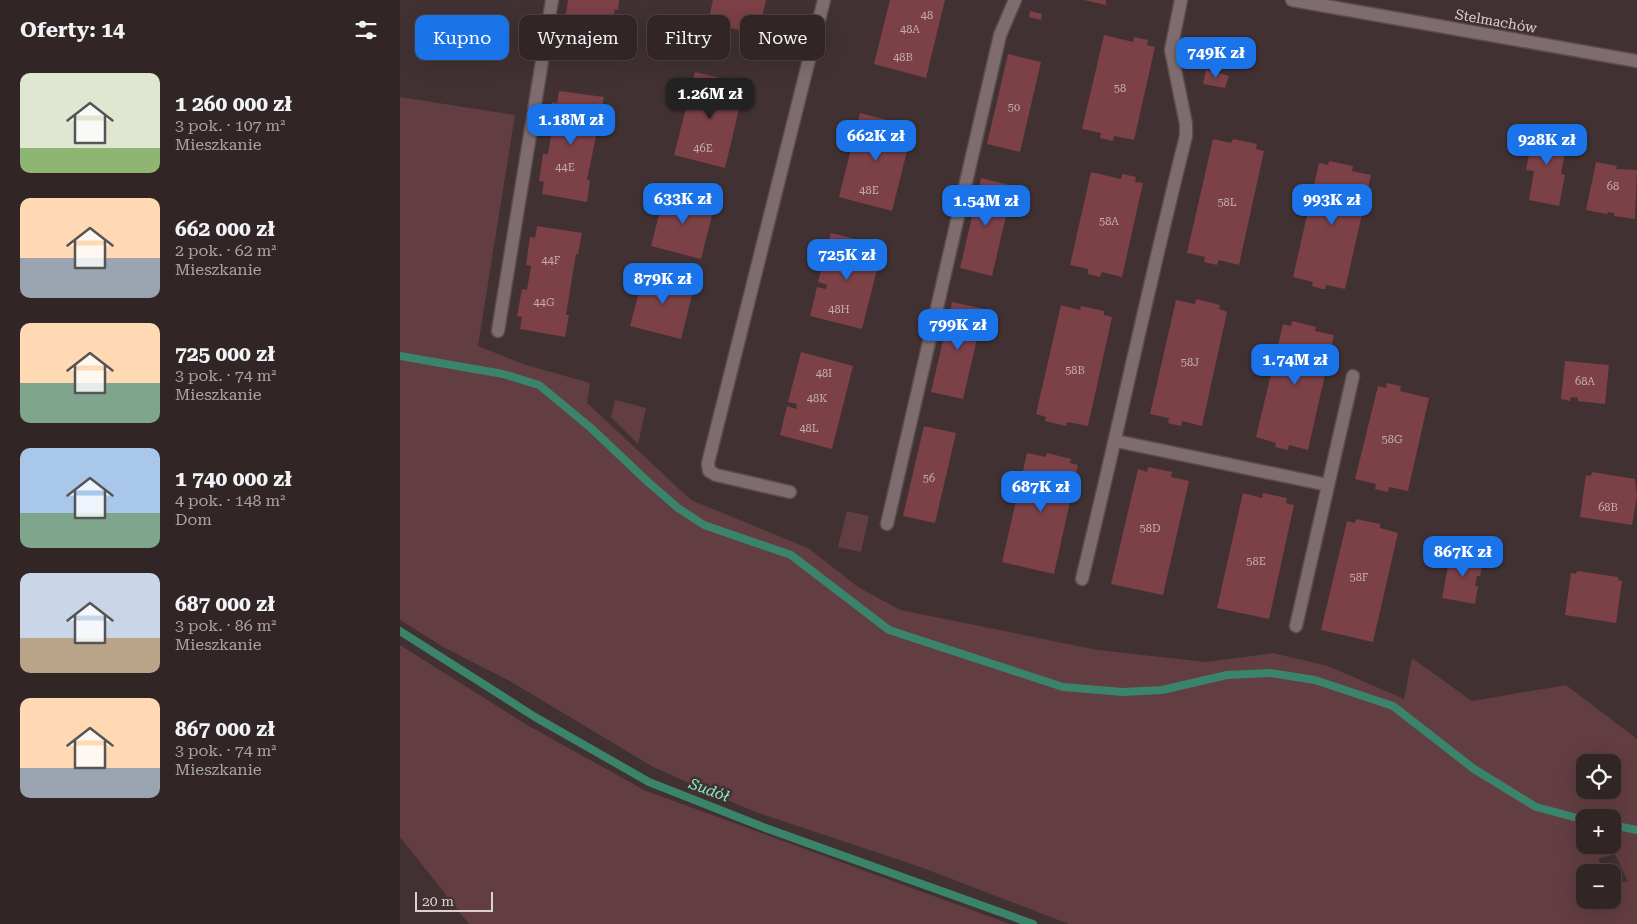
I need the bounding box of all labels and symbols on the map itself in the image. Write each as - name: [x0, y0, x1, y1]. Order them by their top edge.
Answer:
- street label: Stelmachów: [1454, 6, 1538, 36]
- house number: 48: [921, 9, 933, 22]
- house number: 48A: [900, 23, 920, 36]
- pin: 749K zł: [1170, 36, 1262, 79]
- house number: 48B: [893, 51, 913, 64]
- pin: 1.26M zł: [658, 78, 762, 120]
- house number: 58: [1114, 82, 1126, 95]
- house number: 50: [1008, 101, 1020, 114]
- pin: 1.18M zł: [519, 104, 623, 146]
- pin: 662K zł: [830, 120, 922, 162]
- pin: 928K zł: [1501, 124, 1593, 166]
- house number: 46E: [693, 142, 713, 155]
- house number: 44E: [555, 161, 575, 174]
- house number: 68: [1607, 180, 1619, 193]
- pin: 633K zł: [637, 182, 729, 225]
- house number: 48E: [859, 184, 879, 197]
- pin: 1.54M zł: [934, 184, 1038, 227]
- pin: 993K zł: [1286, 184, 1378, 226]
- house number: 58L: [1217, 196, 1237, 209]
- house number: 58A: [1099, 215, 1119, 228]
- pin: 725K zł: [801, 238, 893, 281]
- house number: 44F: [542, 254, 561, 267]
- pin: 879K zł: [617, 262, 709, 305]
- house number: 44G: [534, 296, 555, 309]
- house number: 48H: [828, 303, 850, 316]
- pin: 799K zł: [912, 308, 1004, 351]
- pin: 1.74M zł: [1243, 344, 1347, 386]
- house number: 58J: [1181, 356, 1199, 369]
- house number: 58B: [1065, 364, 1085, 377]
- house number: 48I: [816, 367, 832, 380]
- house number: 68A: [1575, 375, 1595, 388]
- house number: 48K: [807, 392, 827, 405]
- house number: 48L: [799, 422, 819, 435]
- house number: 58G: [1382, 433, 1403, 446]
- pin: 687K zł: [995, 470, 1087, 513]
- house number: 56: [923, 472, 935, 485]
- house number: 68B: [1598, 501, 1618, 514]
- house number: 58D: [1140, 522, 1160, 535]
- pin: 867K zł: [1417, 536, 1509, 578]
- house number: 58E: [1246, 555, 1266, 568]
- house number: 58F: [1350, 571, 1369, 584]
- water label: Sudół: [686, 774, 733, 806]
- scale bar: [415, 889, 492, 912]

